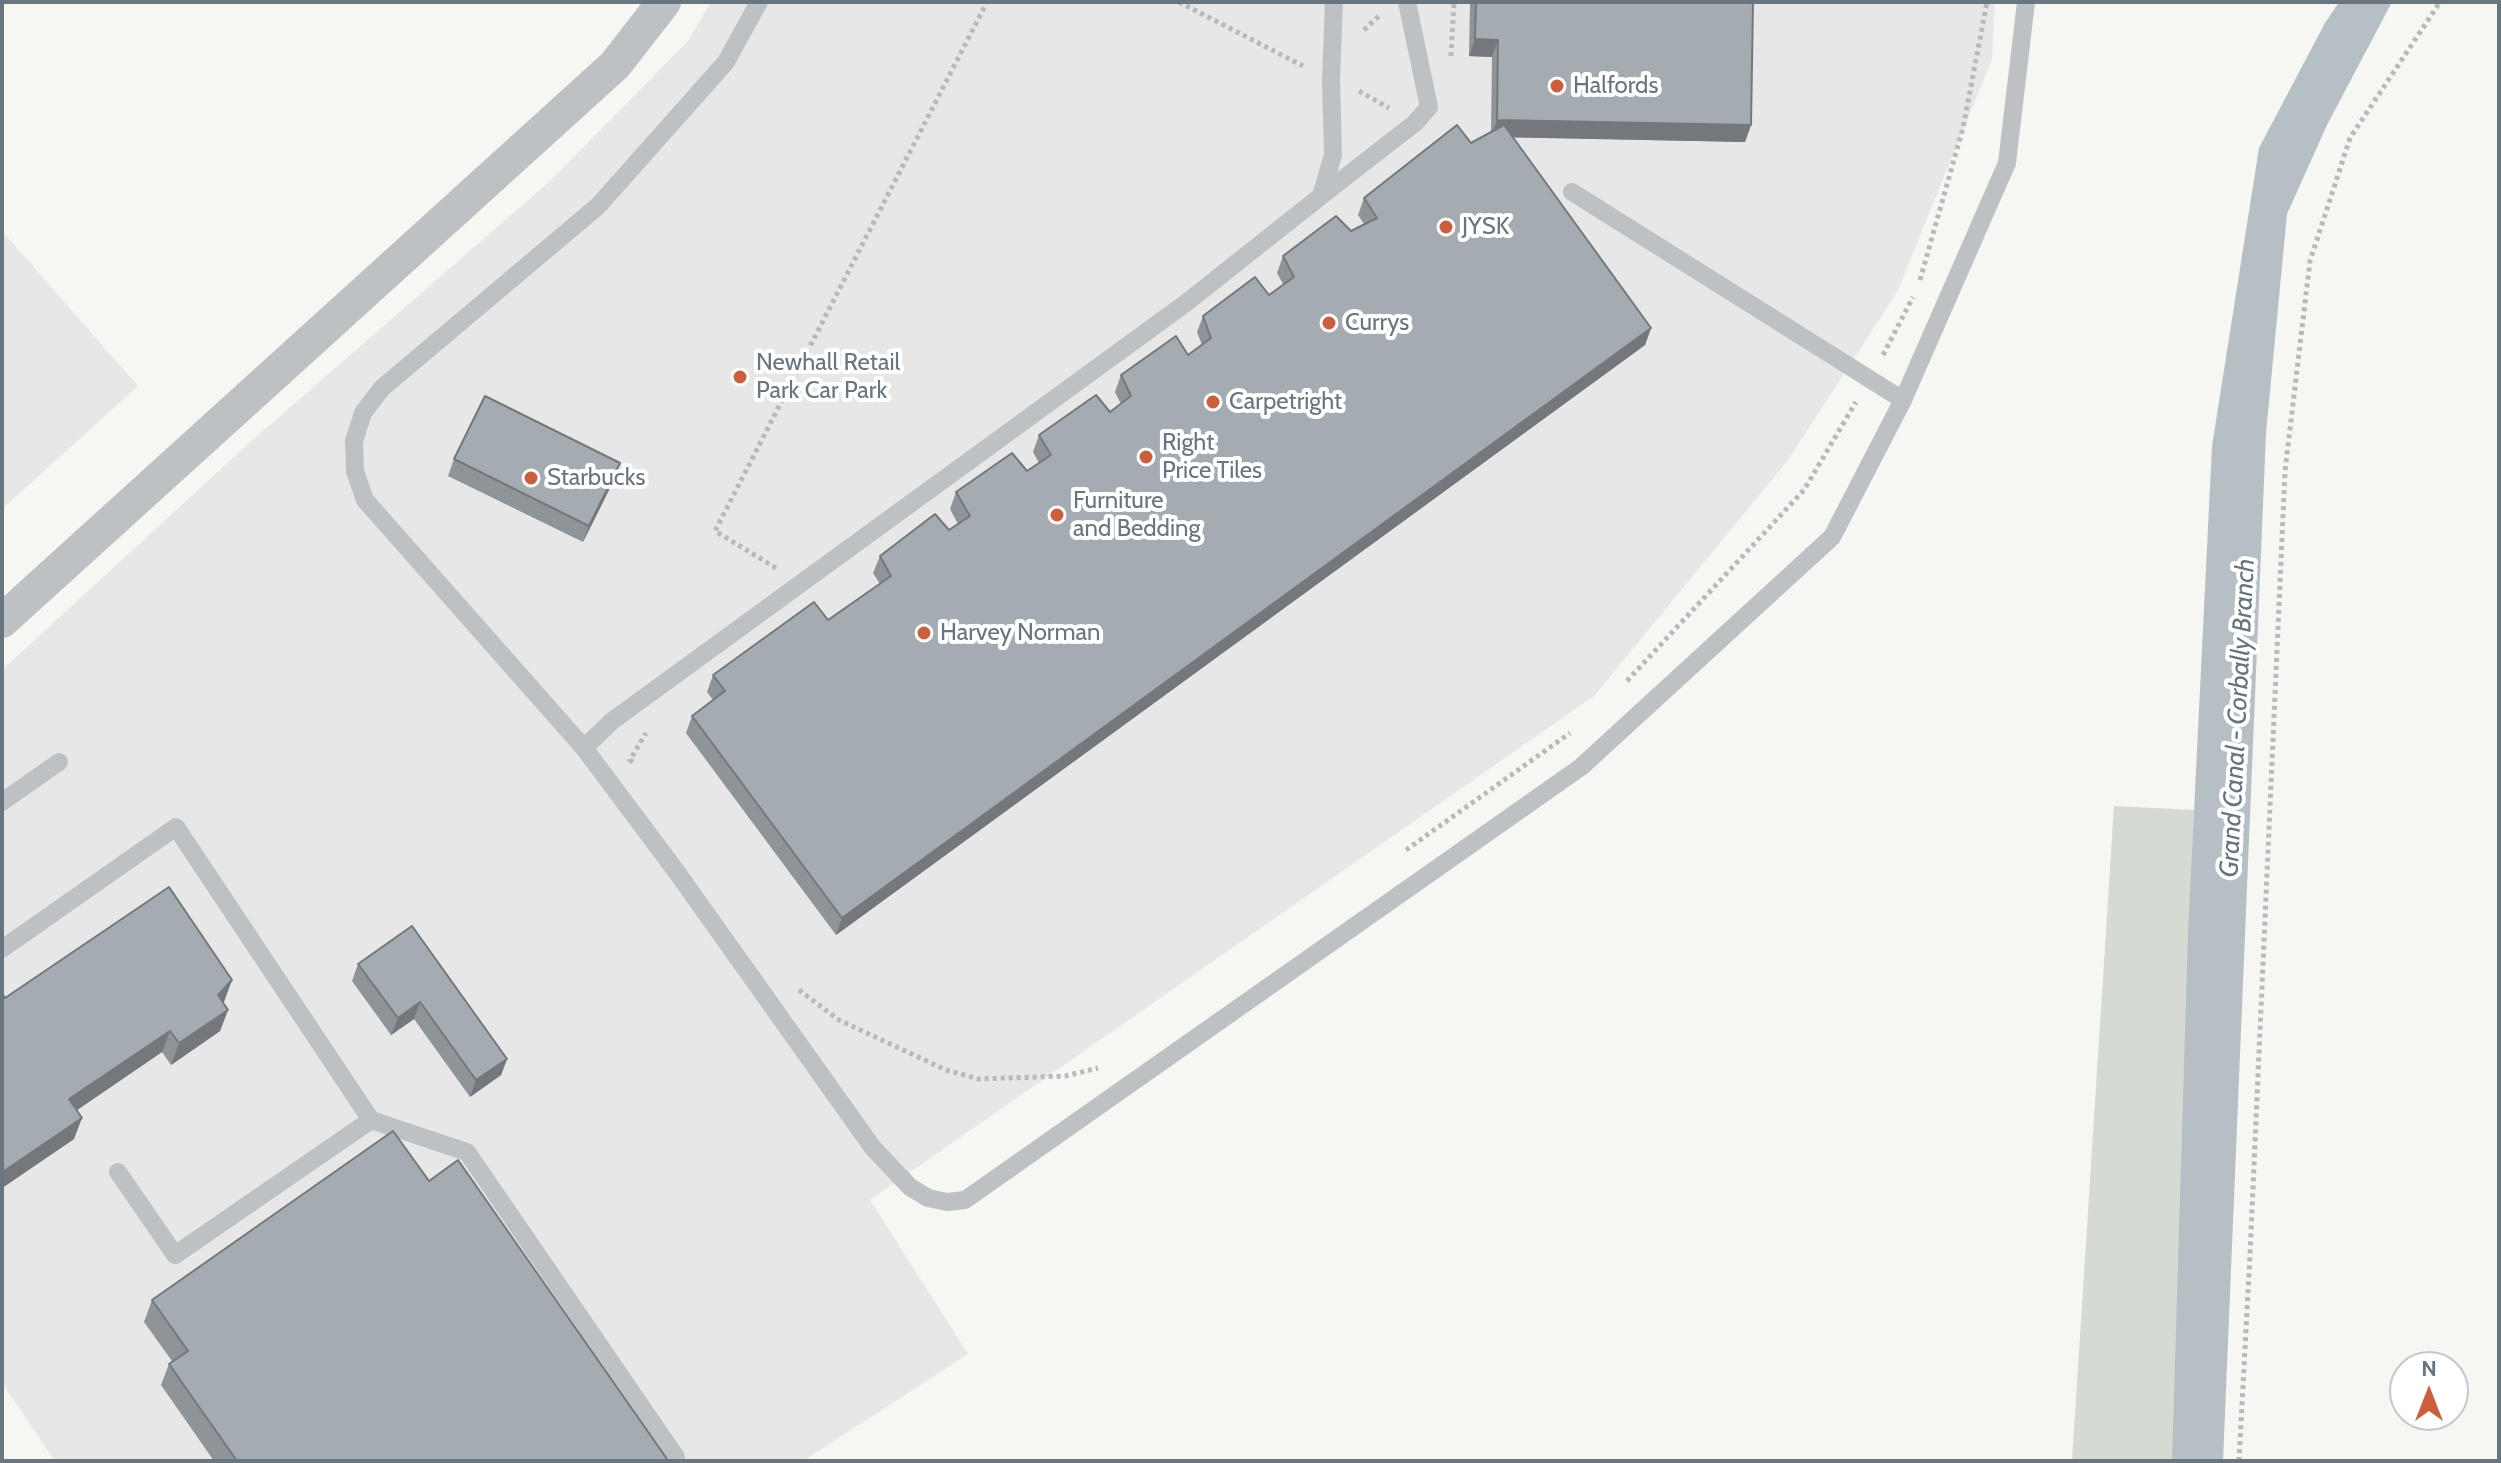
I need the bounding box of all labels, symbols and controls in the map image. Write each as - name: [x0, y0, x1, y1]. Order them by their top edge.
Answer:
- place label: Halfords: [1573, 72, 1658, 100]
- marker: Halfords: [1548, 77, 1566, 95]
- place label: JYSK: [1462, 213, 1509, 241]
- marker: JYSK: [1437, 218, 1455, 236]
- place label: Currys: [1345, 309, 1409, 337]
- marker: Currys: [1320, 314, 1338, 332]
- place label: Newhall Retail Park Car Park: [756, 349, 900, 405]
- marker: Newhall Retail Park Car Park: [731, 368, 749, 386]
- place label: Carpetright: [1229, 388, 1342, 416]
- marker: Carpetright: [1204, 393, 1222, 411]
- place label: Right Price Tiles: [1162, 429, 1262, 485]
- marker: Right Price Tiles: [1137, 448, 1155, 466]
- place label: Starbucks: [547, 464, 645, 492]
- marker: Starbucks: [522, 469, 540, 487]
- place label: Furniture and Bedding: [1073, 487, 1200, 543]
- marker: Furniture and Bedding: [1048, 506, 1066, 524]
- water label: Grand Canal - Corbally Branch: [2214, 558, 2262, 878]
- place label: Harvey Norman: [940, 619, 1100, 647]
- marker: Harvey Norman: [915, 624, 933, 642]
- north arrow: [2389, 1351, 2469, 1431]
- text: N: [2421, 1355, 2437, 1382]

